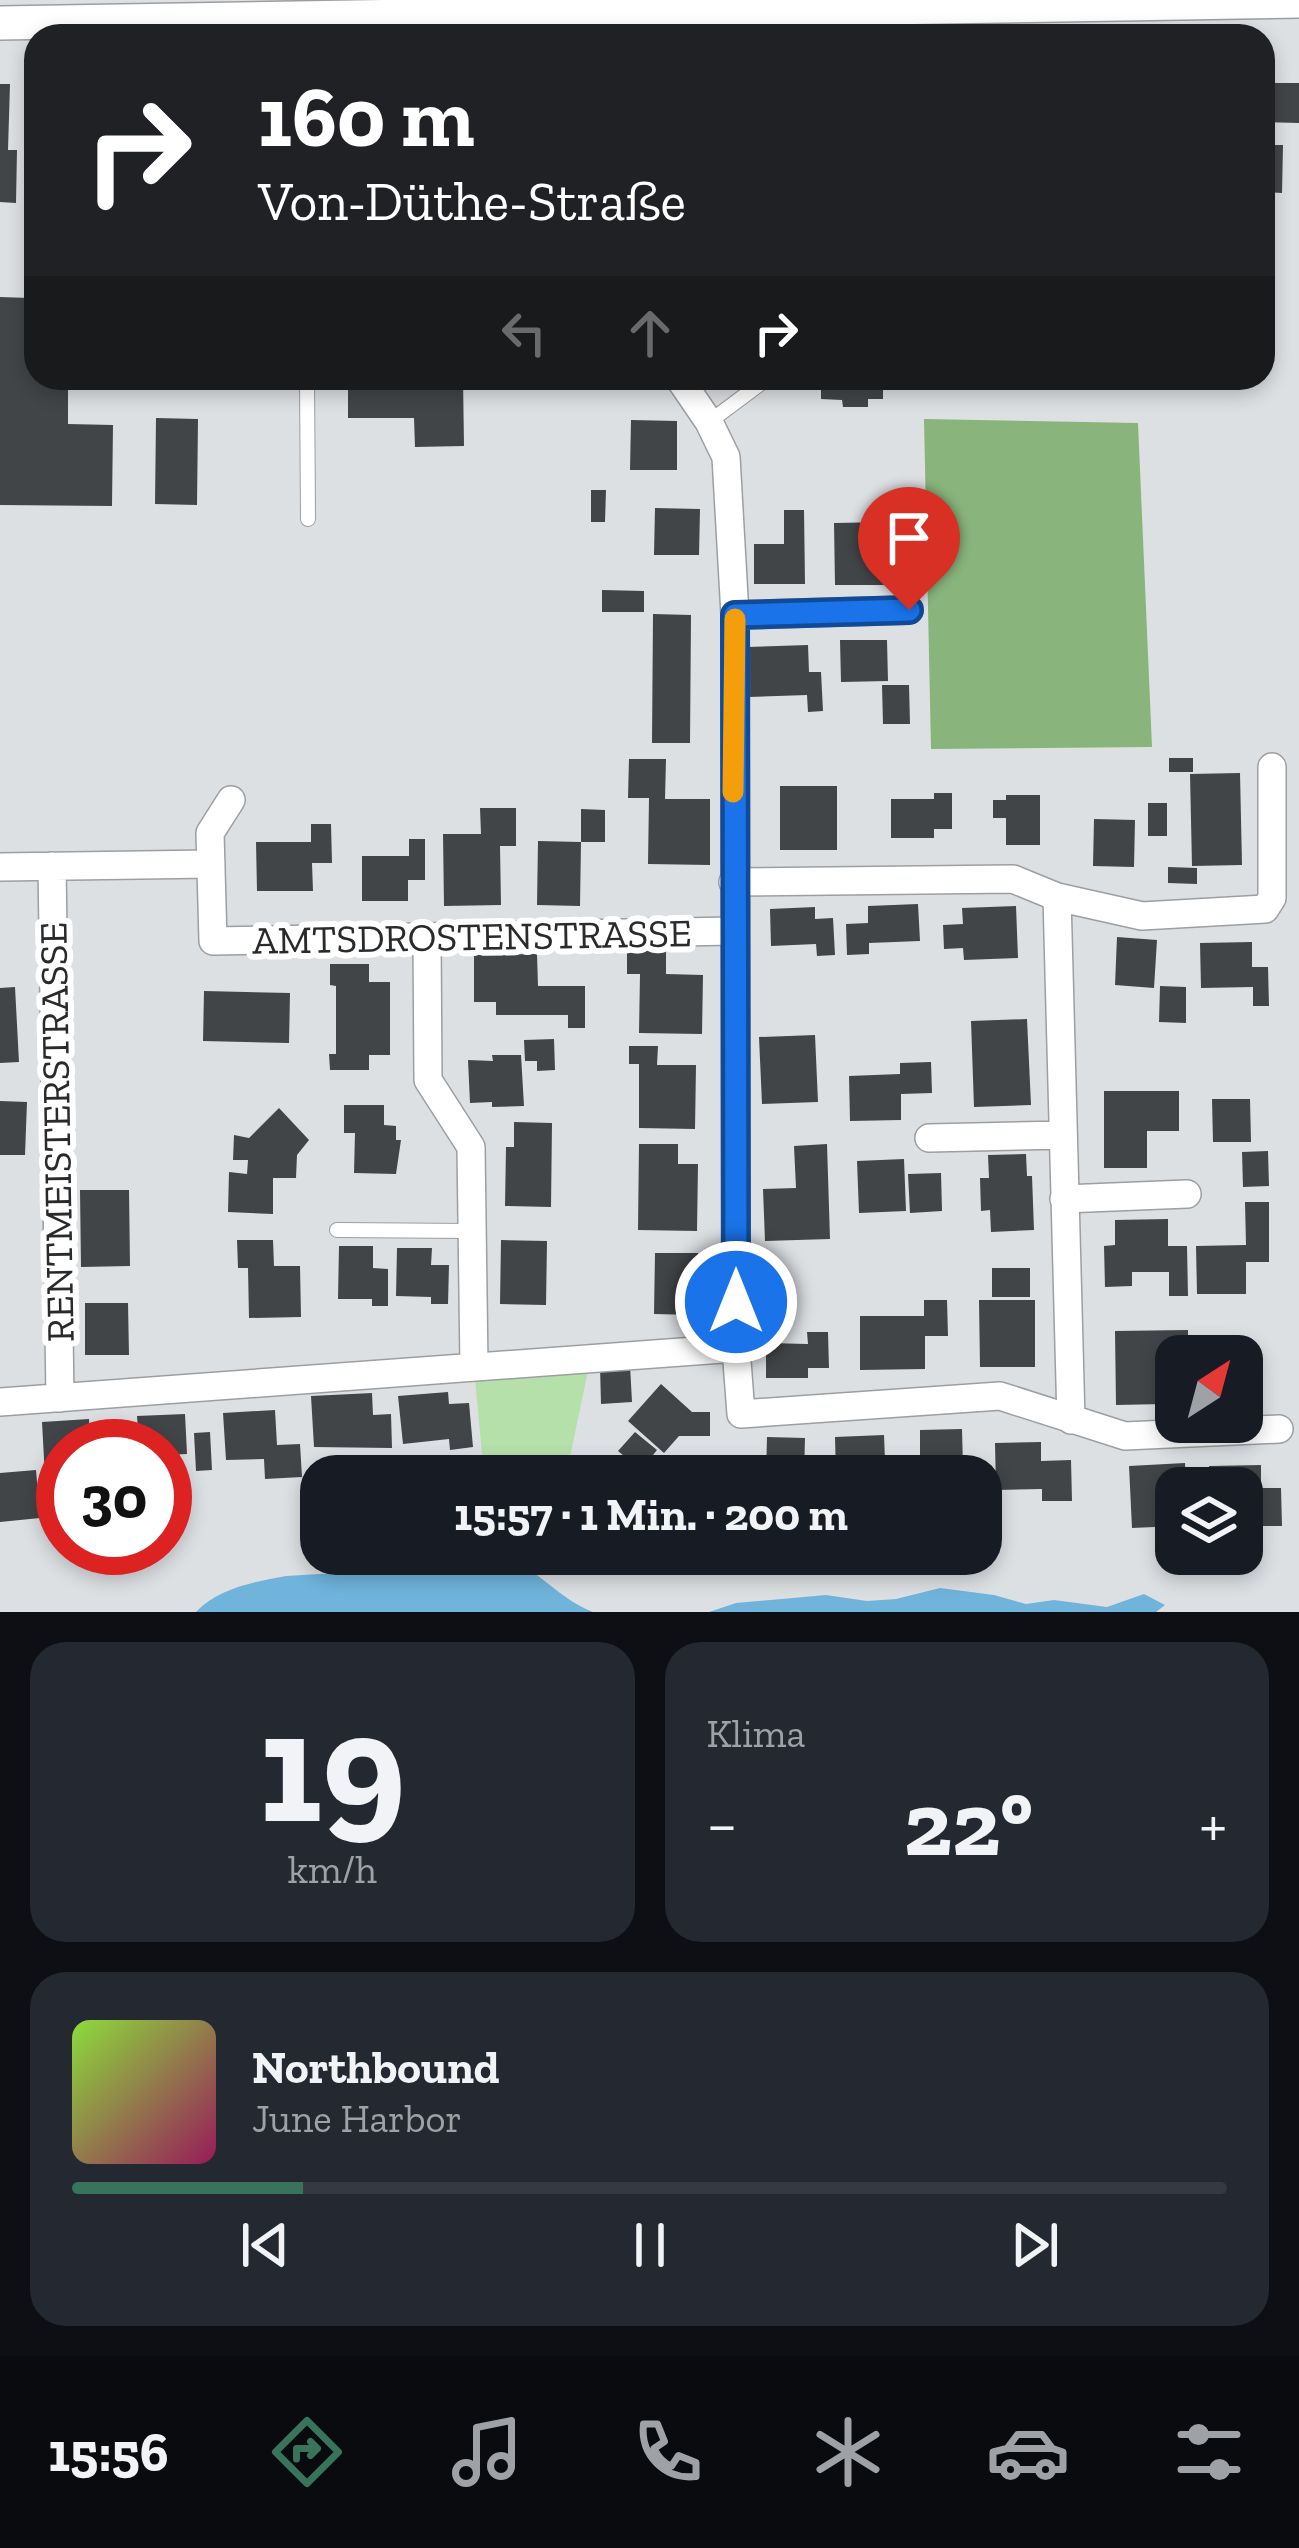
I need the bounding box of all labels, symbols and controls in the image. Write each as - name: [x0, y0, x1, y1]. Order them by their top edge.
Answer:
- text: 160 m: [258, 67, 475, 168]
- icon: right: [60, 72, 216, 228]
- text: Von-Düthe-Straße: [258, 169, 686, 234]
- icon: left: [491, 300, 557, 366]
- icon: ahead: [617, 300, 683, 366]
- icon: right: [743, 300, 809, 366]
- pin: [858, 487, 960, 610]
- icon: arrive: [876, 505, 942, 571]
- street label: AMTSDROSTENSTRASSE: [252, 909, 692, 964]
- street label: RENTMEISTERSTRASSE: [29, 921, 84, 1343]
- position arrow: [673, 1239, 799, 1365]
- north arrow: [1155, 1335, 1263, 1443]
- map controls: [1155, 1335, 1263, 1575]
- speed limit sign: 30: [36, 1419, 192, 1575]
- button: layers: [1155, 1467, 1263, 1575]
- text: 15:57 · 1 Min. · 200 m: [454, 1488, 848, 1542]
- text: 19: [259, 1674, 405, 1861]
- text: Klima: [707, 1710, 805, 1757]
- text: 22°: [904, 1770, 1033, 1878]
- text: −: [707, 1785, 737, 1864]
- text: +: [1199, 1785, 1227, 1864]
- text: km/h: [288, 1846, 377, 1893]
- text: Northbound: [252, 2041, 500, 2095]
- text: June Harbor: [252, 2095, 462, 2142]
- icon: previous: [232, 2212, 298, 2278]
- icon: pause: [617, 2212, 683, 2278]
- icon: next: [1002, 2212, 1068, 2278]
- icon: directions: [265, 2410, 349, 2494]
- icon: music: [445, 2410, 529, 2494]
- icon: phone: [626, 2410, 710, 2494]
- icon: climate: [806, 2410, 890, 2494]
- icon: car: [986, 2410, 1070, 2494]
- icon: filters: [1167, 2410, 1251, 2494]
- text: 15:56: [48, 2420, 169, 2485]

